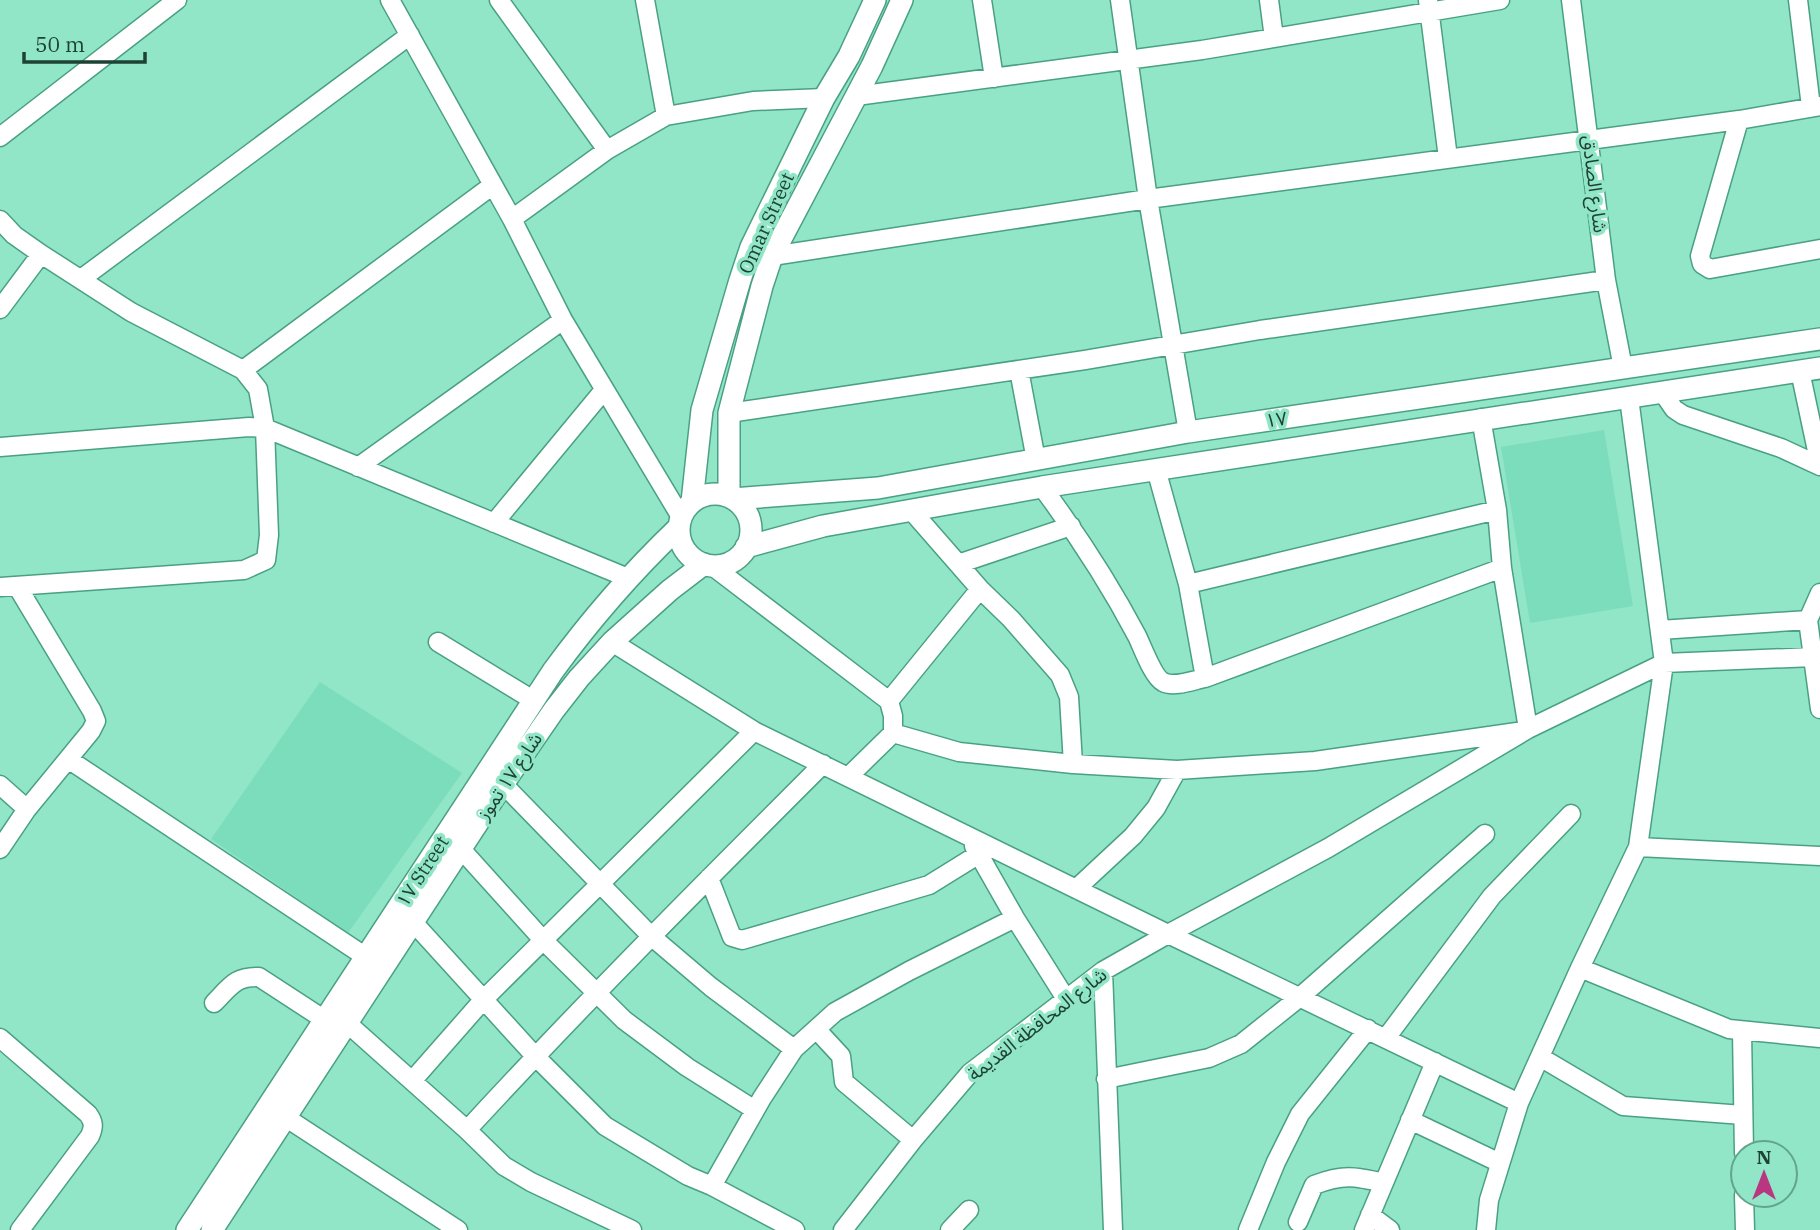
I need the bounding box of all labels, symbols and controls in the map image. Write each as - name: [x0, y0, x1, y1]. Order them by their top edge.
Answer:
- scale bar: [24, 21, 145, 65]
- text: 50 m: [35, 30, 85, 58]
- street label: شارع الصادق: [1575, 134, 1613, 234]
- street label: Omar Street: [733, 168, 799, 277]
- street label: ١٧: [1264, 406, 1289, 432]
- street label: شارع ١٧ تموز: [470, 728, 549, 826]
- street label: ١٧ Street: [390, 831, 454, 911]
- street label: شارع المحافظة القديمة: [963, 962, 1113, 1087]
- north arrow: [1729, 1139, 1799, 1209]
- text: N: [1756, 1145, 1772, 1169]

